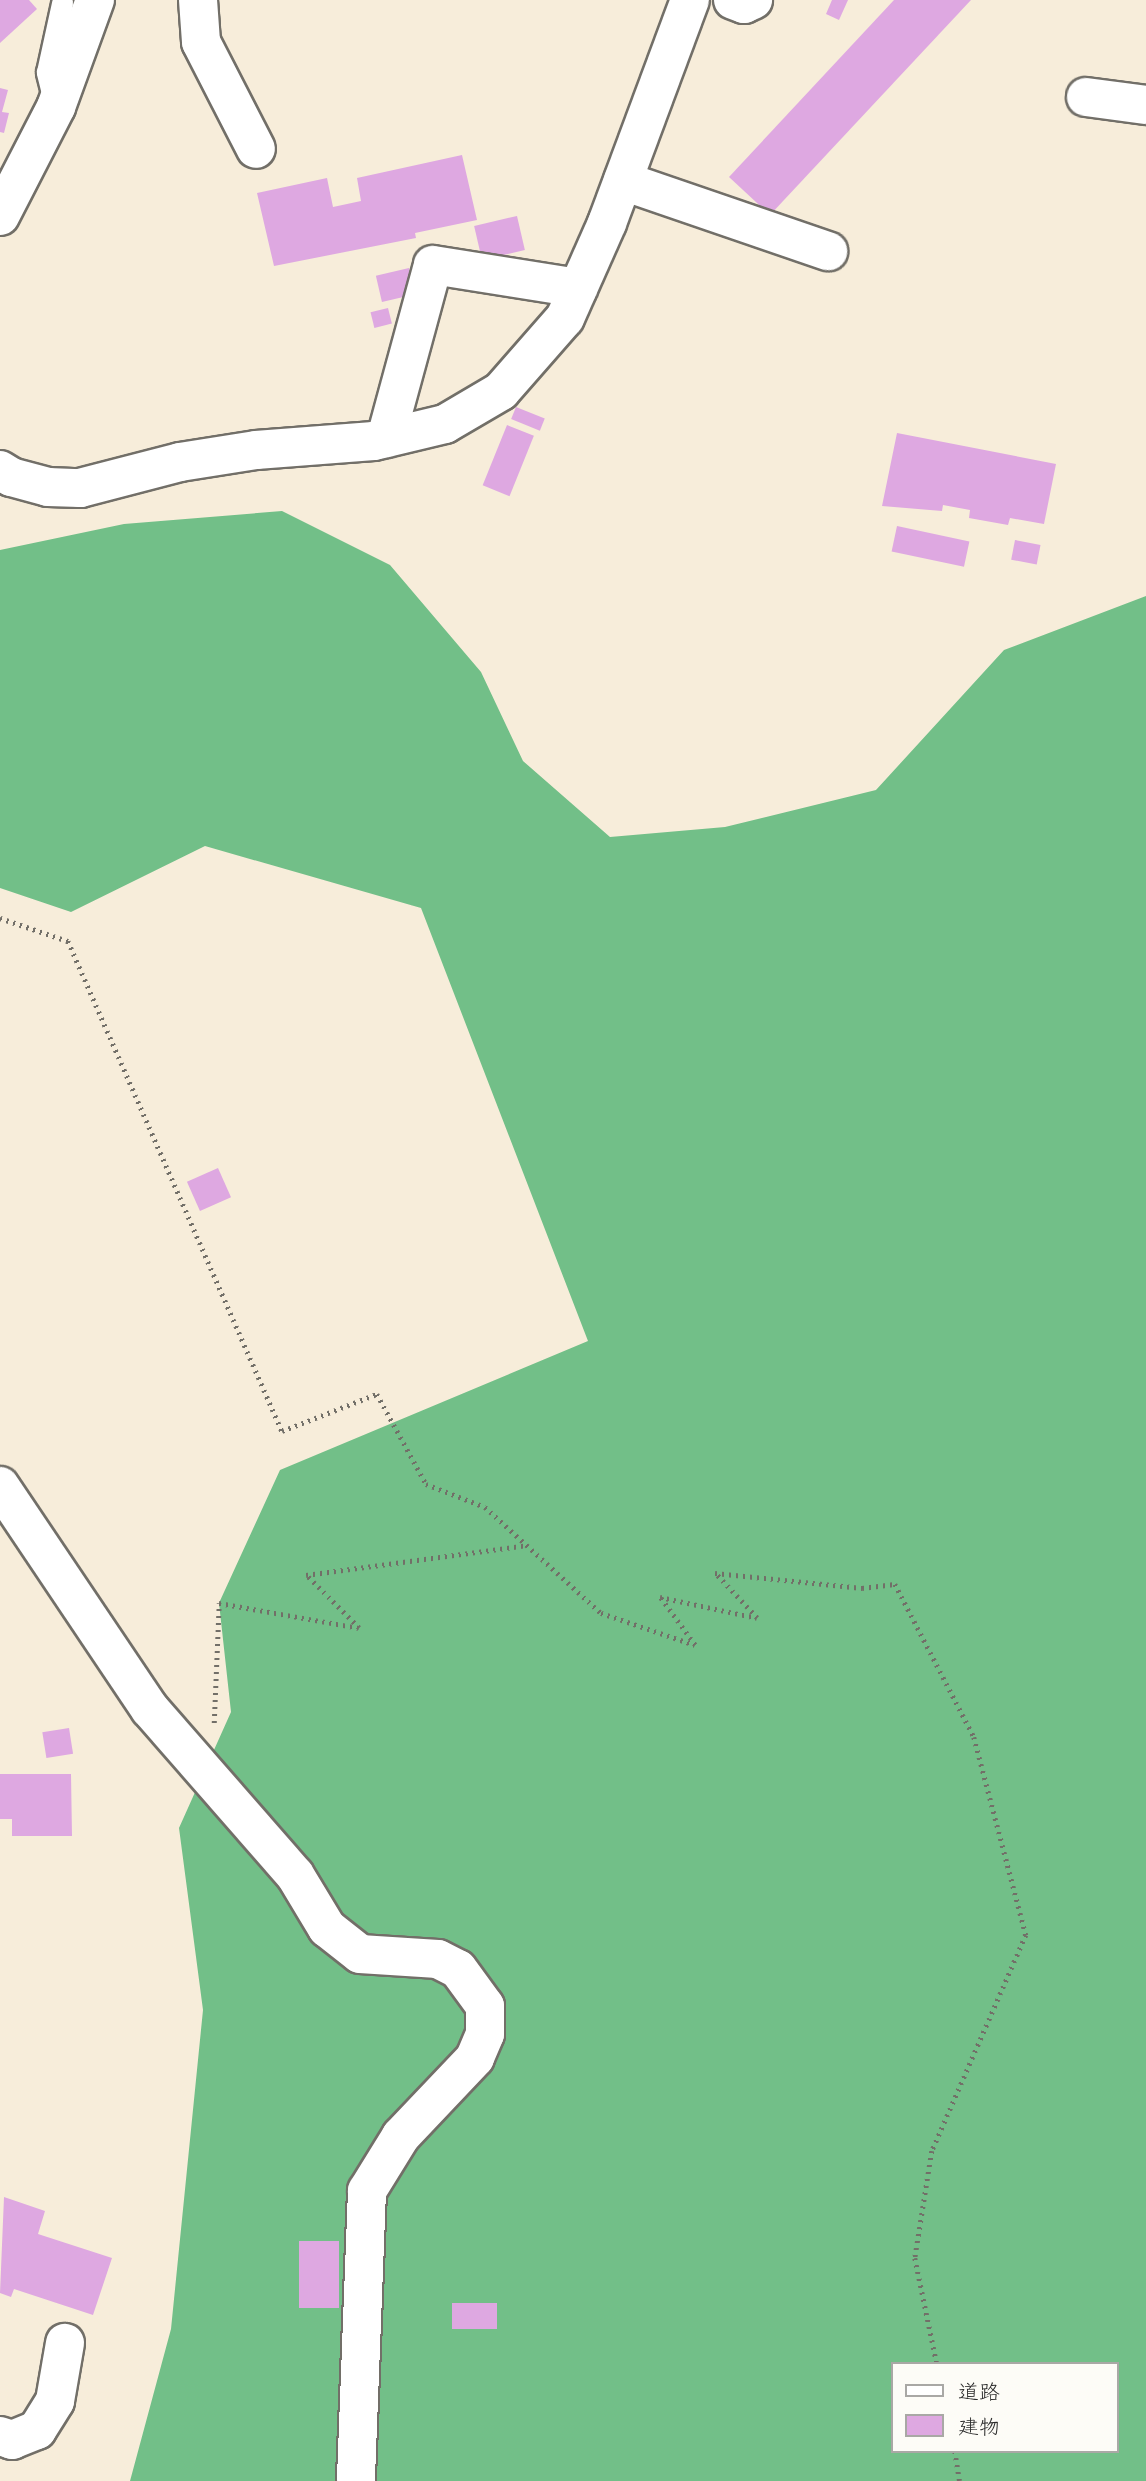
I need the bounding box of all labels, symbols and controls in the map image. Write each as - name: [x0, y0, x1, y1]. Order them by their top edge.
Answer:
- legend: [890, 2362, 1118, 2453]
- text: 道路: [958, 2377, 1000, 2406]
- text: 建物: [958, 2412, 1000, 2441]

